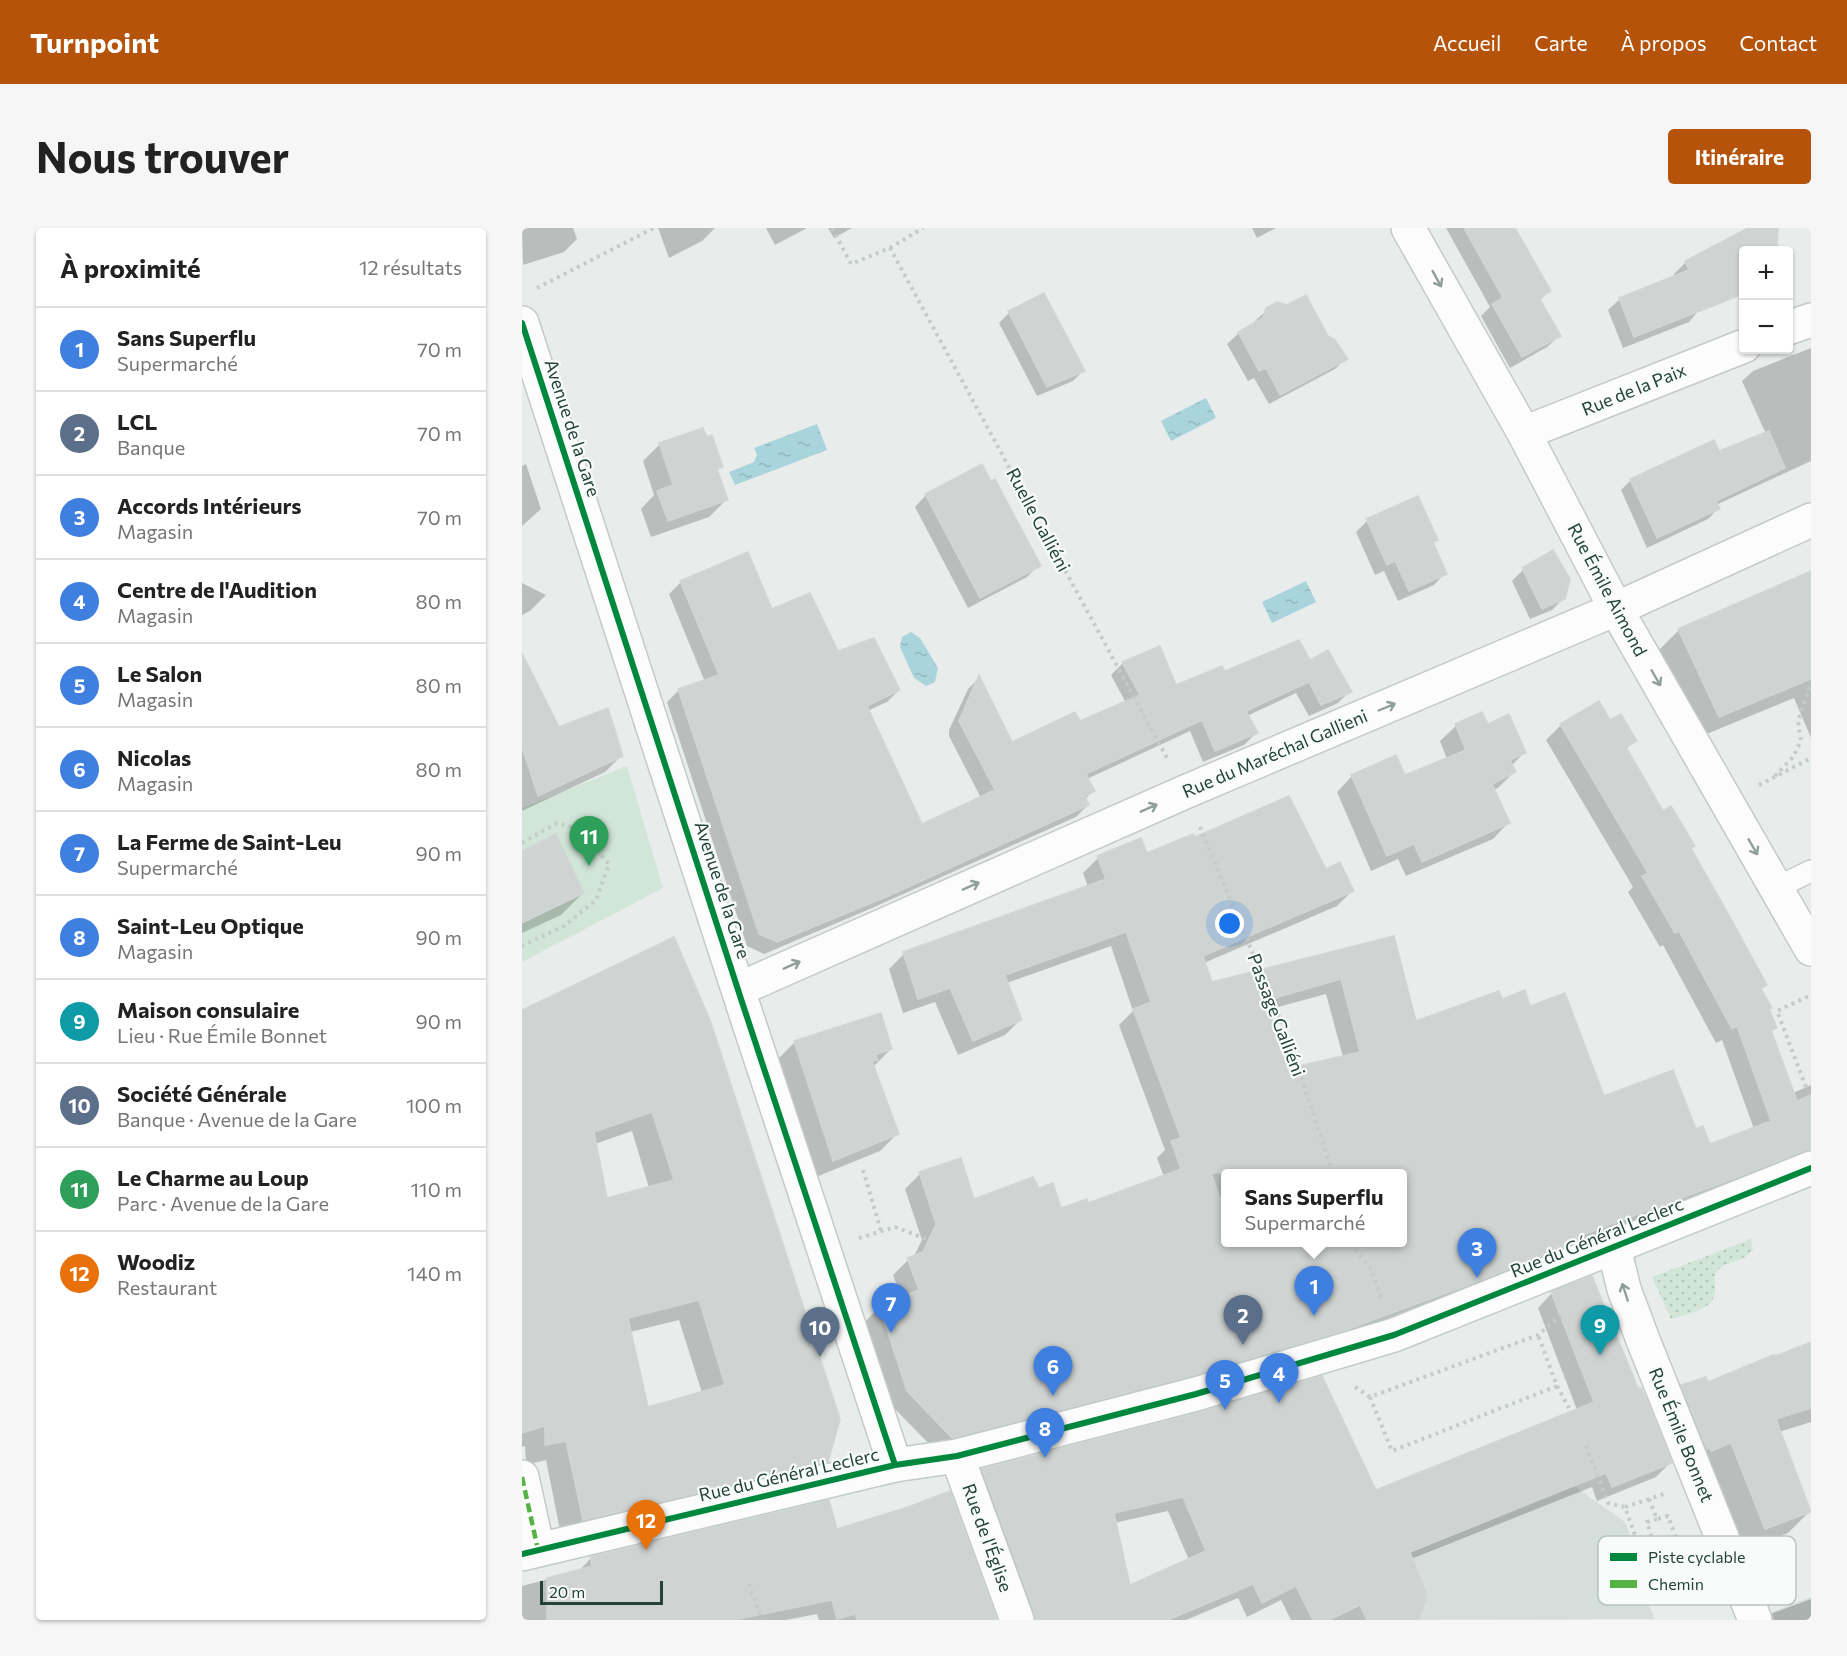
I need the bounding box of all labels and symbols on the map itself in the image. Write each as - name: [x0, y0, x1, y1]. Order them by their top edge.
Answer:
- one-way arrow: [1431, 270, 1443, 287]
- street label: Avenue de la Gare: [540, 356, 606, 499]
- street label: Rue de la Paix: [1578, 358, 1689, 420]
- street label: Ruelle Galliéni: [1002, 464, 1075, 575]
- street label: Rue Émile Aimond: [1563, 519, 1652, 660]
- one-way arrow: [1650, 669, 1662, 686]
- one-way arrow: [1377, 701, 1395, 712]
- street label: Rue du Maréchal Gallieni: [1179, 704, 1371, 802]
- one-way arrow: [1140, 802, 1158, 813]
- pin: 11: [570, 816, 608, 866]
- street label: Avenue de la Gare: [690, 818, 756, 961]
- one-way arrow: [1747, 839, 1759, 856]
- one-way arrow: [961, 880, 979, 892]
- your location: [1215, 909, 1244, 938]
- street label: Passage Galliéni: [1243, 950, 1310, 1079]
- one-way arrow: [783, 958, 801, 970]
- street label: Rue du Général Leclerc: [1507, 1192, 1686, 1282]
- pin: 3: [1458, 1228, 1496, 1278]
- pin: 1: [1294, 1266, 1334, 1316]
- one-way arrow: [1619, 1283, 1630, 1302]
- pin: 7: [872, 1284, 910, 1333]
- pin: 2: [1224, 1296, 1262, 1345]
- pin: 9: [1580, 1306, 1620, 1355]
- pin: 10: [800, 1308, 840, 1357]
- pin: 6: [1034, 1346, 1072, 1396]
- pin: 4: [1260, 1354, 1299, 1403]
- pin: 5: [1206, 1360, 1244, 1410]
- street label: Rue Émile Bonnet: [1645, 1364, 1719, 1505]
- pin: 8: [1026, 1408, 1064, 1458]
- street label: Rue du Général Leclerc: [696, 1443, 881, 1505]
- street label: Rue de l'Église: [958, 1480, 1018, 1595]
- pin: 12: [626, 1500, 666, 1550]
- legend: [1598, 1536, 1796, 1605]
- text: Piste cyclable: [1648, 1547, 1746, 1566]
- text: Chemin: [1648, 1574, 1704, 1593]
- scale bar: [540, 1578, 663, 1606]

